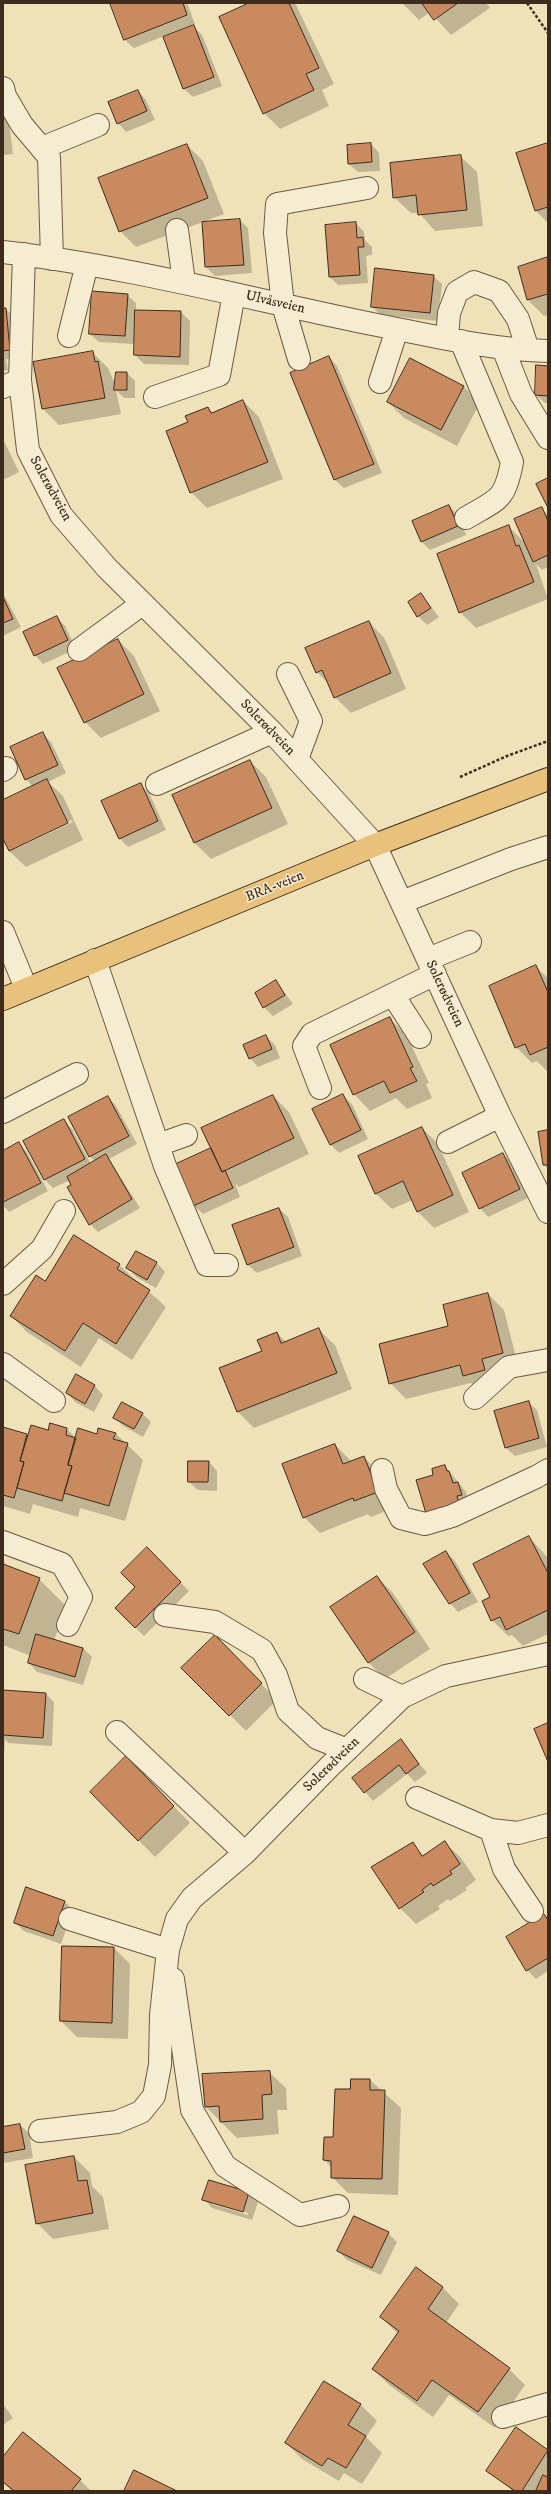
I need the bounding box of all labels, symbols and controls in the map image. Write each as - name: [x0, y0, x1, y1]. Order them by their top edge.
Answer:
- street label: Ulvåsveien: [244, 288, 306, 318]
- street label: Solerødveien: [25, 454, 75, 524]
- street label: Solerødveien: [236, 696, 298, 760]
- street label: BRA-veien: [243, 868, 307, 906]
- street label: Solerødveien: [421, 958, 467, 1030]
- street label: Solerødveien: [300, 1734, 364, 1796]

